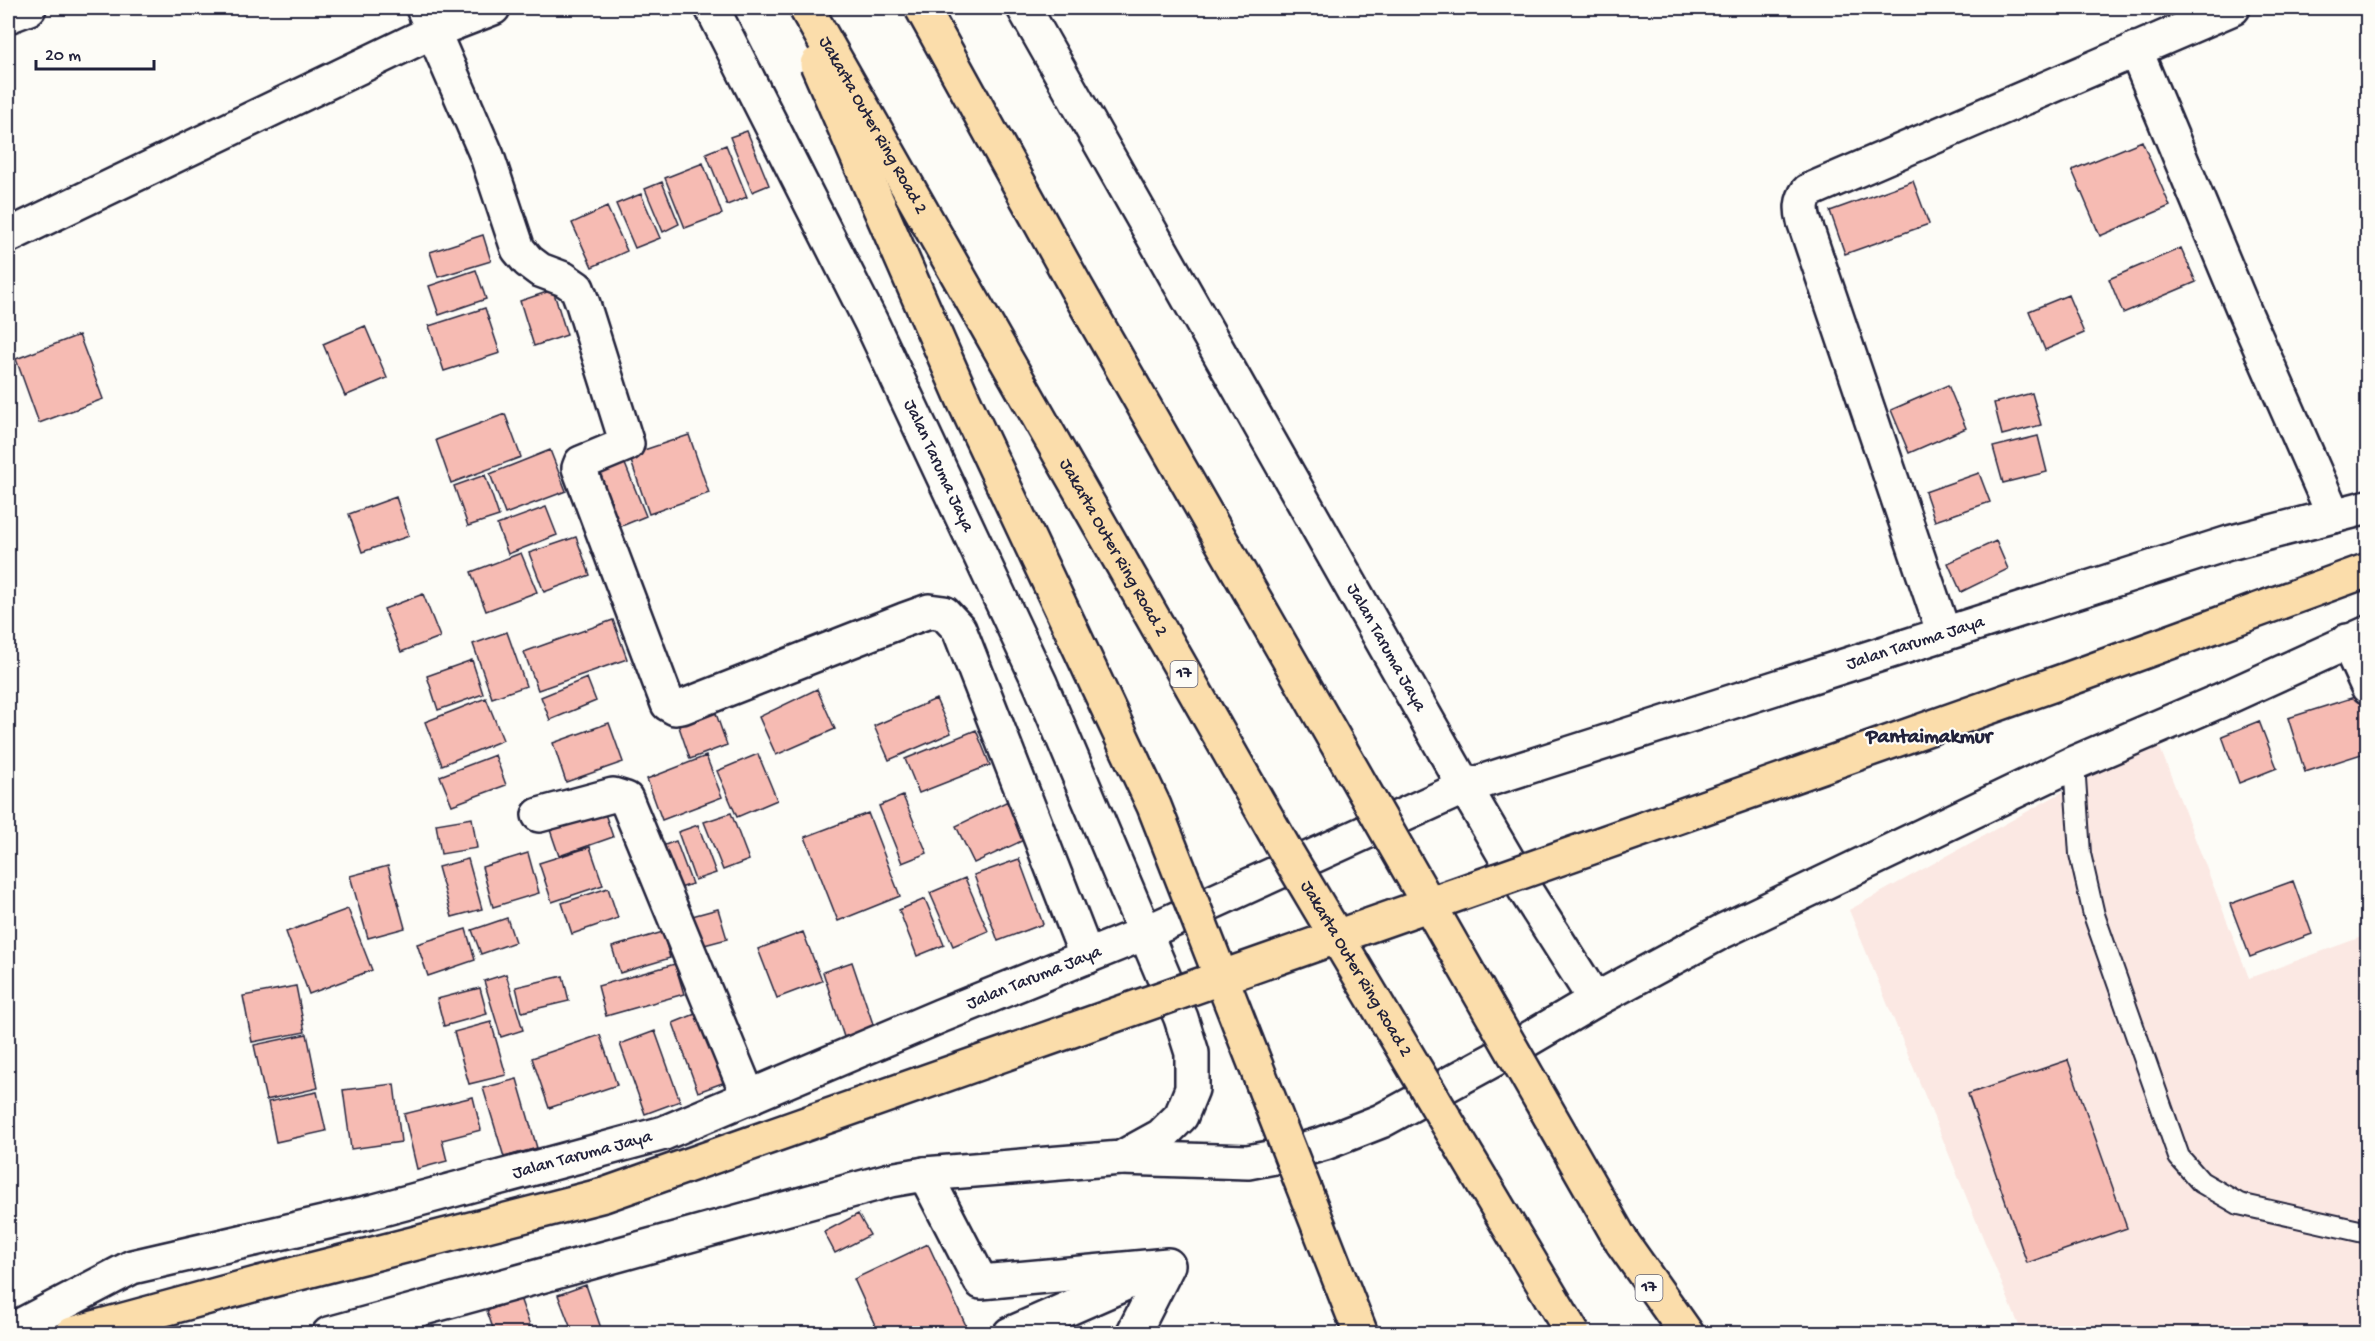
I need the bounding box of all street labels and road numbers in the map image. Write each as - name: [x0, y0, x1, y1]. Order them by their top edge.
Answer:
- street label: Jakarta Outer Ring Road 2: [814, 33, 932, 218]
- street label: Jalan Taruma Jaya: [898, 397, 978, 536]
- street label: Jakarta Outer Ring Road 2: [1054, 455, 1172, 640]
- street label: Jalan Taruma Jaya: [1342, 580, 1431, 716]
- street label: Jalan Taruma Jaya: [1844, 611, 1988, 675]
- road number: 17: [1170, 661, 1198, 687]
- street label: Jakarta Outer Ring Road 2: [1295, 877, 1416, 1061]
- street label: Jalan Taruma Jaya: [964, 941, 1105, 1015]
- street label: Jalan Taruma Jaya: [510, 1126, 655, 1184]
- road number: 17: [1636, 1275, 1662, 1301]

